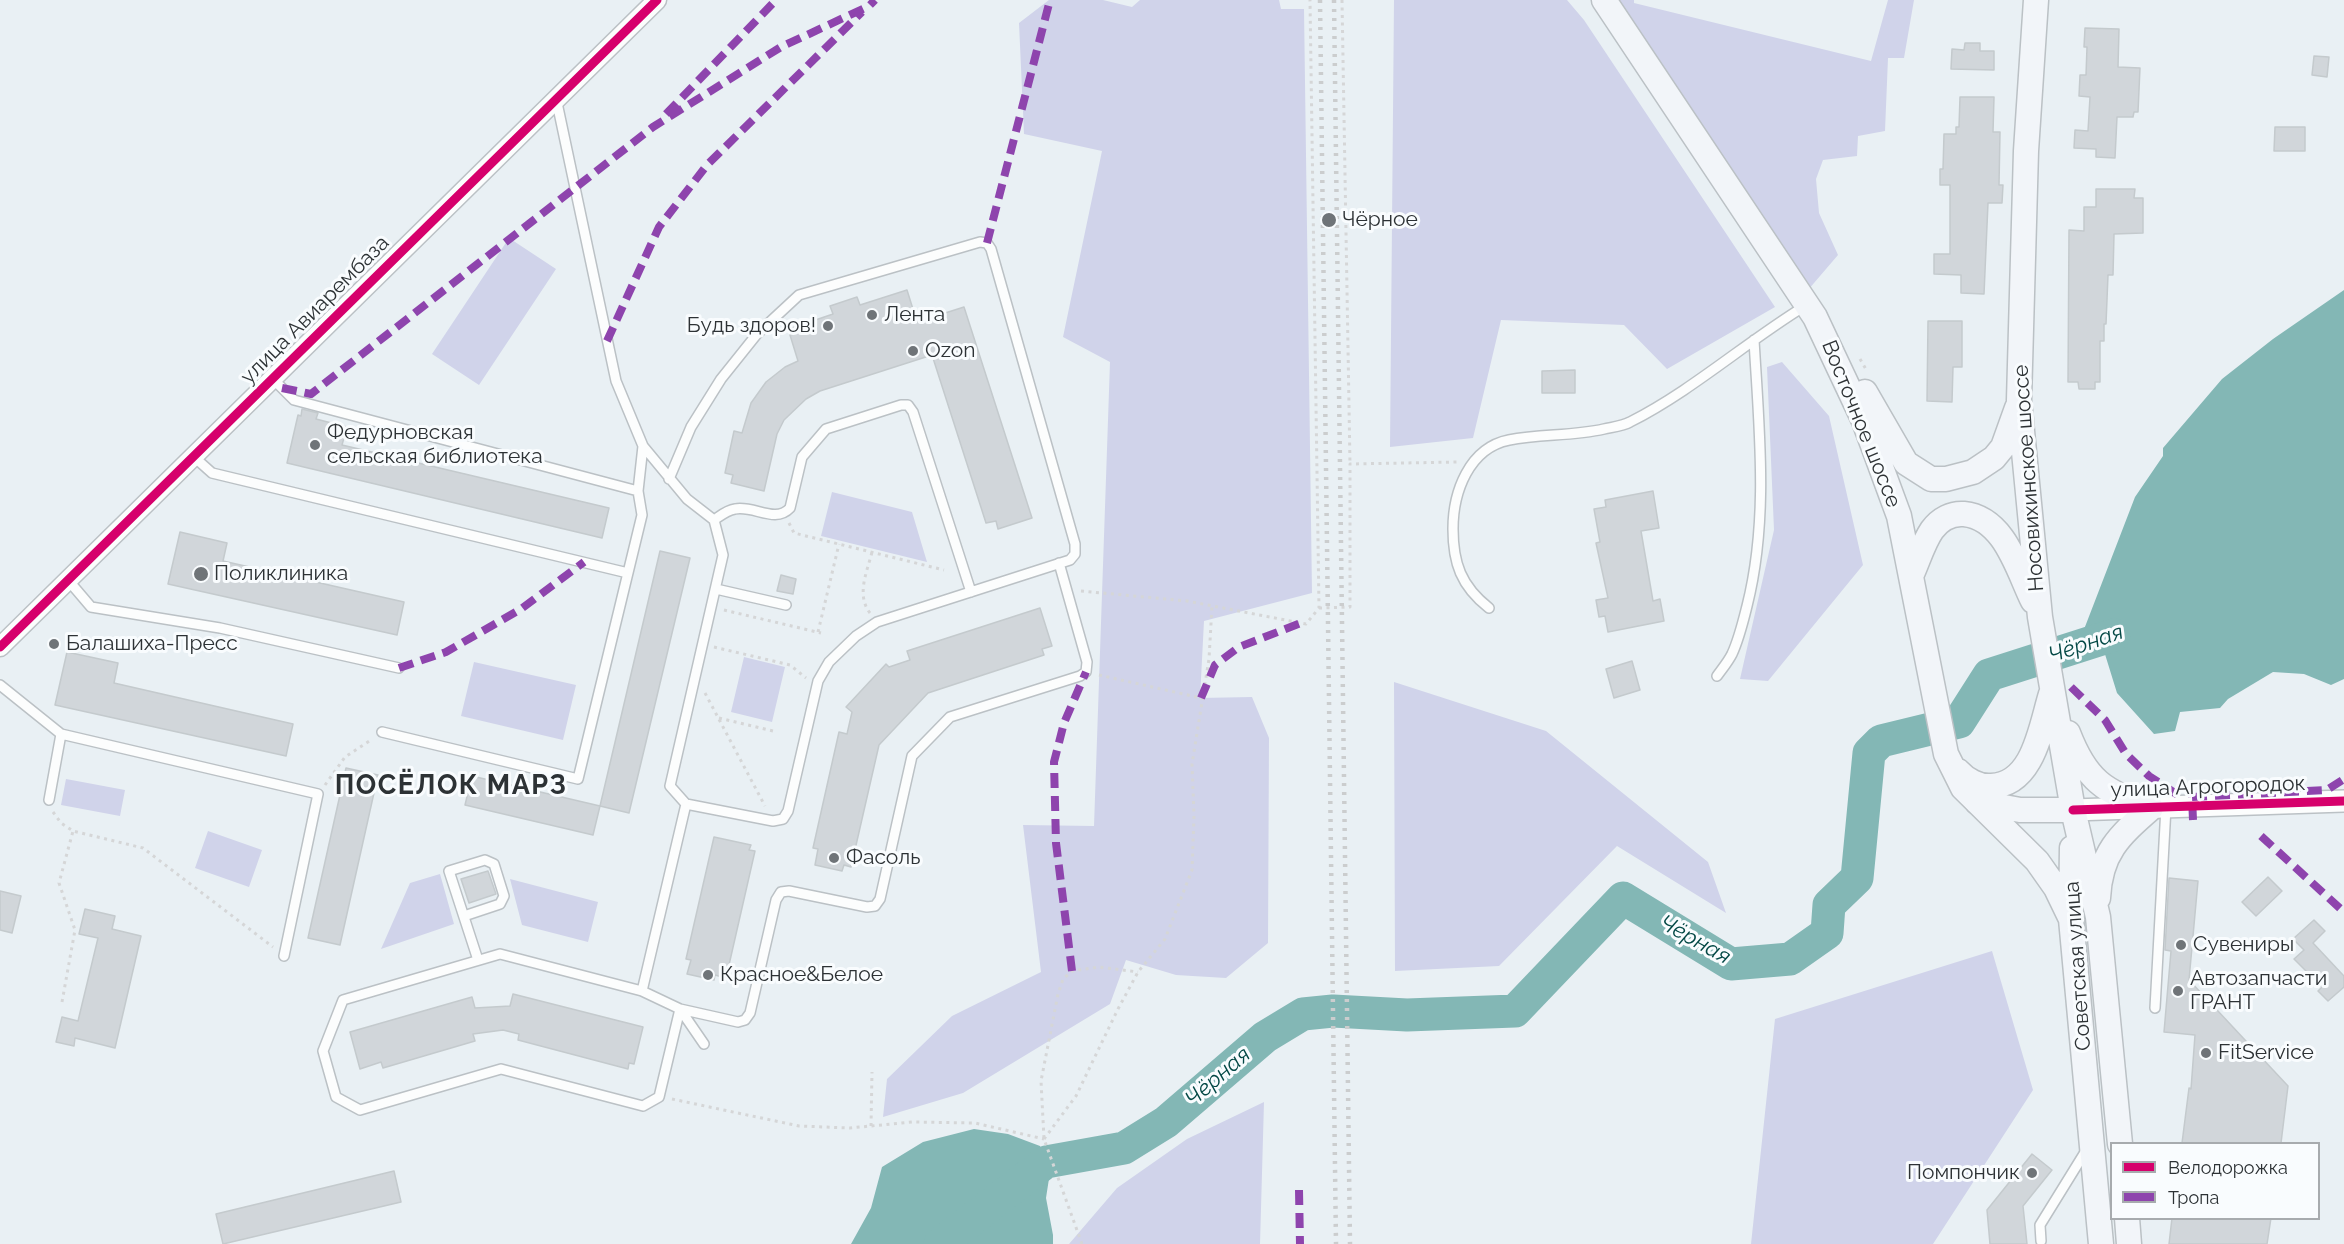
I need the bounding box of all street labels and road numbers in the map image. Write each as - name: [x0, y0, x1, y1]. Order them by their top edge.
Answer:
- street label: улица Авиарембаза: [236, 231, 394, 389]
- street label: Восточное шоссе: [1816, 337, 1906, 511]
- street label: Носовихинское шоссе: [2009, 364, 2049, 592]
- street label: улица Агрогородок: [2110, 771, 2306, 803]
- street label: Советская улица: [2060, 880, 2096, 1052]

